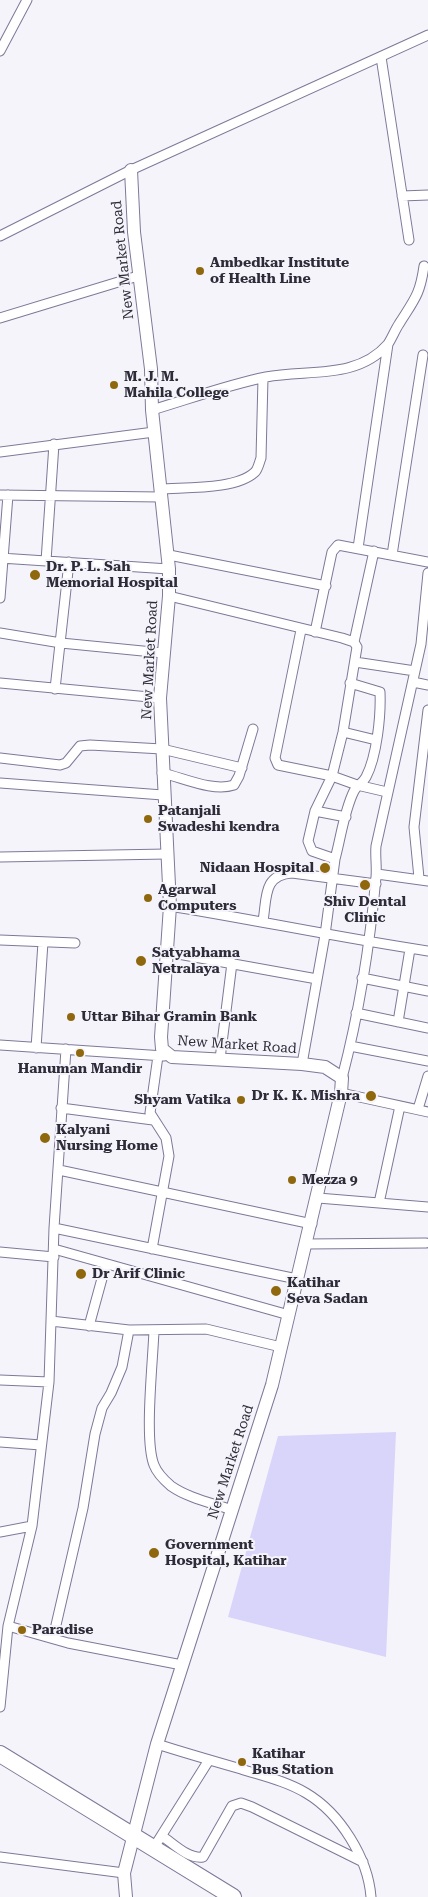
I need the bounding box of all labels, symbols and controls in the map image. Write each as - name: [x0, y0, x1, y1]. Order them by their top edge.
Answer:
- street label: New Market Road: [108, 200, 138, 320]
- place label: Ambedkar Institute of Health Line: [210, 255, 349, 288]
- marker: Ambedkar Institute of Health Line: [194, 265, 206, 277]
- place label: M. J. M. Mahila College: [124, 369, 229, 402]
- marker: M. J. M. Mahila College: [108, 379, 120, 391]
- place label: Dr. P. L. Sah Memorial Hospital: [46, 559, 178, 592]
- marker: Dr. P. L. Sah Memorial Hospital: [28, 568, 42, 582]
- street label: New Market Road: [138, 600, 162, 720]
- place label: Patanjali Swadeshi kendra: [158, 803, 279, 836]
- marker: Patanjali Swadeshi kendra: [142, 813, 154, 825]
- place label: Nidaan Hospital: [200, 860, 314, 876]
- marker: Nidaan Hospital: [318, 861, 332, 875]
- marker: Shiv Dental Clinic: [358, 878, 372, 892]
- place label: Agarwal Computers: [158, 882, 236, 914]
- marker: Agarwal Computers: [142, 892, 154, 904]
- place label: Shiv Dental Clinic: [324, 894, 406, 926]
- place label: Satyabhama Netralaya: [152, 945, 240, 978]
- marker: Satyabhama Netralaya: [134, 954, 148, 968]
- place label: Uttar Bihar Gramin Bank: [81, 1009, 257, 1025]
- marker: Uttar Bihar Gramin Bank: [65, 1011, 77, 1023]
- street label: New Market Road: [177, 1032, 297, 1058]
- marker: Hanuman Mandir: [74, 1047, 86, 1059]
- place label: Hanuman Mandir: [18, 1061, 142, 1077]
- place label: Dr K. K. Mishra: [252, 1088, 360, 1104]
- marker: Dr K. K. Mishra: [364, 1089, 378, 1103]
- place label: Shyam Vatika: [134, 1092, 231, 1108]
- marker: Shyam Vatika: [235, 1094, 247, 1106]
- place label: Kalyani Nursing Home: [56, 1122, 158, 1154]
- marker: Kalyani Nursing Home: [38, 1131, 52, 1145]
- place label: Mezza 9: [302, 1172, 358, 1188]
- marker: Mezza 9: [286, 1174, 298, 1186]
- place label: Dr Arif Clinic: [92, 1266, 185, 1282]
- marker: Dr Arif Clinic: [74, 1267, 88, 1281]
- place label: Katihar Seva Sadan: [287, 1275, 368, 1308]
- marker: Katihar Seva Sadan: [269, 1284, 283, 1298]
- street label: New Market Road: [205, 1403, 257, 1521]
- place label: Government Hospital, Katihar: [165, 1537, 287, 1570]
- marker: Government Hospital, Katihar: [147, 1546, 161, 1560]
- place label: Paradise: [32, 1622, 93, 1638]
- marker: Paradise: [16, 1624, 28, 1636]
- place label: Katihar Bus Station: [252, 1746, 334, 1778]
- marker: Katihar Bus Station: [236, 1756, 248, 1768]

